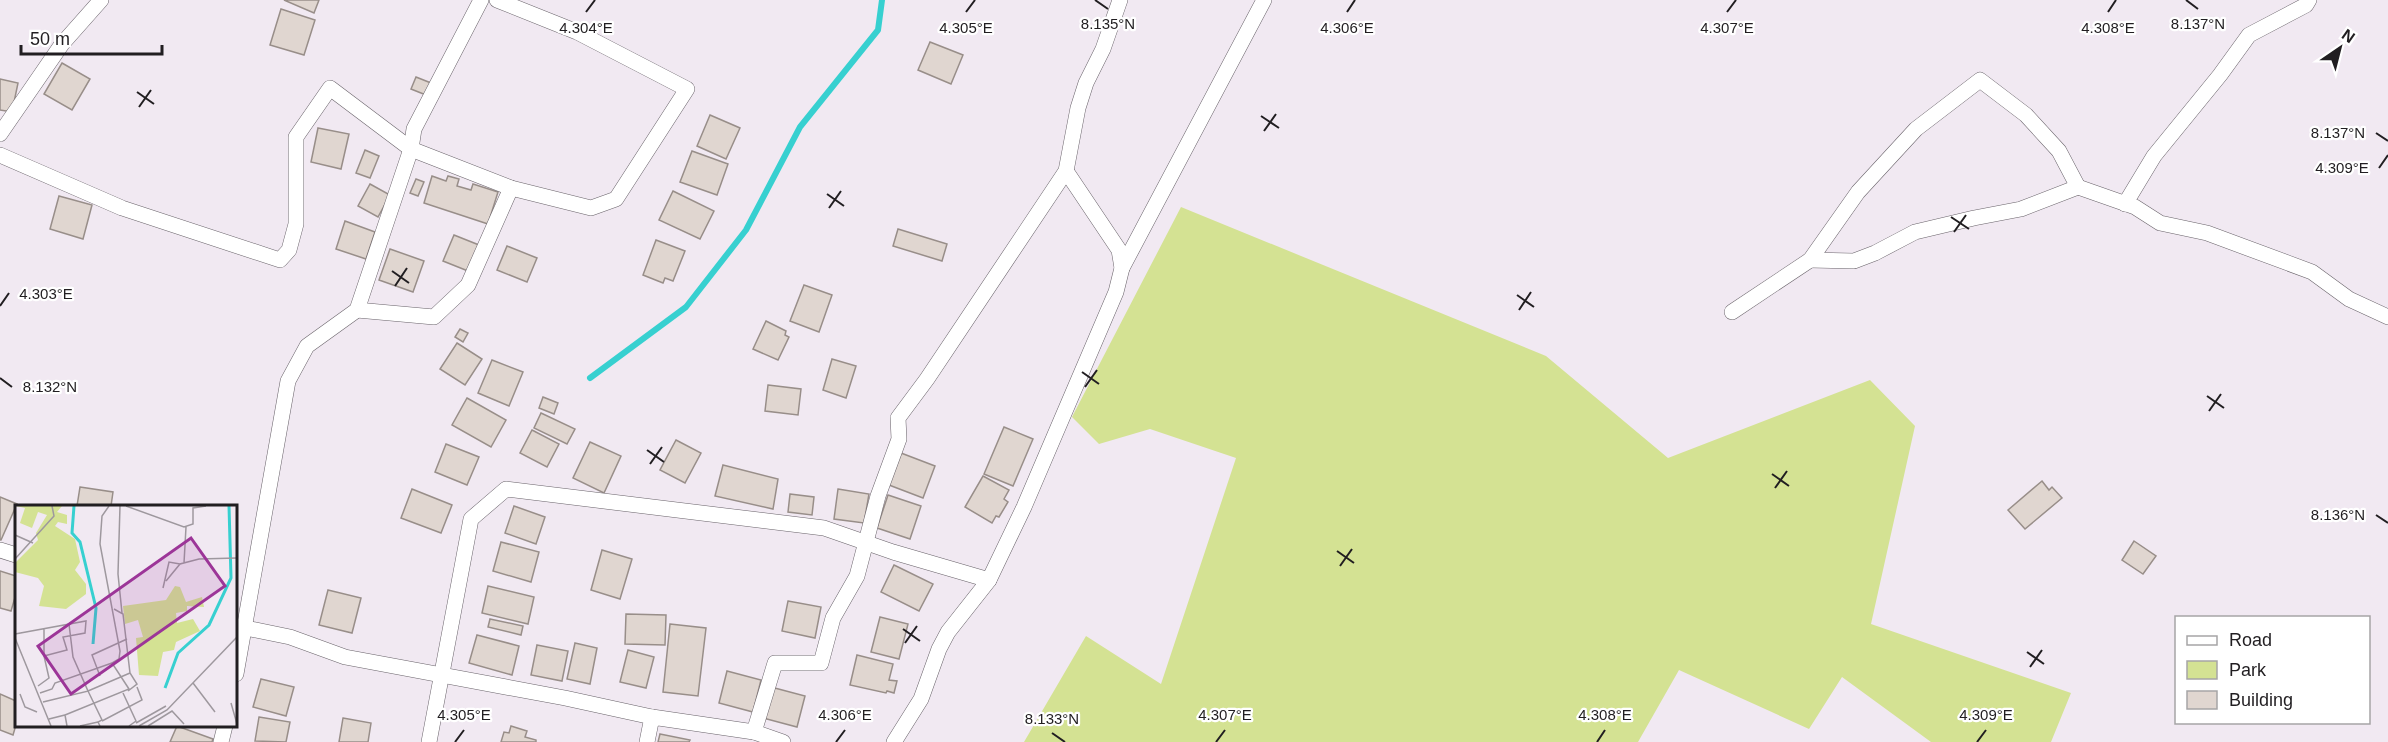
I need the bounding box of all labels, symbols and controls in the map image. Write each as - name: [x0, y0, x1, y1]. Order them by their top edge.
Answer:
- text: 8.135°N: [1081, 15, 1135, 32]
- text: 8.137°N: [2171, 15, 2225, 32]
- scale bar: [21, 18, 162, 56]
- north arrow: [2310, 18, 2370, 78]
- text: 4.304°E: [559, 19, 613, 36]
- text: 4.305°E: [939, 19, 993, 36]
- text: 4.306°E: [1320, 19, 1374, 36]
- text: 4.307°E: [1700, 19, 1754, 36]
- text: 4.308°E: [2081, 19, 2135, 36]
- text: N: [2339, 26, 2358, 46]
- text: 50 m: [30, 29, 70, 49]
- text: 8.137°N: [2311, 124, 2365, 141]
- text: 4.309°E: [2315, 159, 2369, 176]
- text: 4.303°E: [19, 285, 73, 302]
- text: 8.132°N: [23, 378, 77, 395]
- inset map: [15, 505, 237, 727]
- text: 8.136°N: [2311, 506, 2365, 523]
- legend: [2175, 616, 2370, 724]
- text: Road: [2229, 630, 2272, 650]
- text: Park: [2229, 660, 2267, 680]
- text: Building: [2229, 690, 2293, 710]
- text: 4.305°E: [437, 706, 491, 723]
- text: 4.306°E: [818, 706, 872, 723]
- text: 4.307°E: [1198, 706, 1252, 723]
- text: 4.308°E: [1578, 706, 1632, 723]
- text: 4.309°E: [1959, 706, 2013, 723]
- text: 8.133°N: [1025, 710, 1079, 727]

